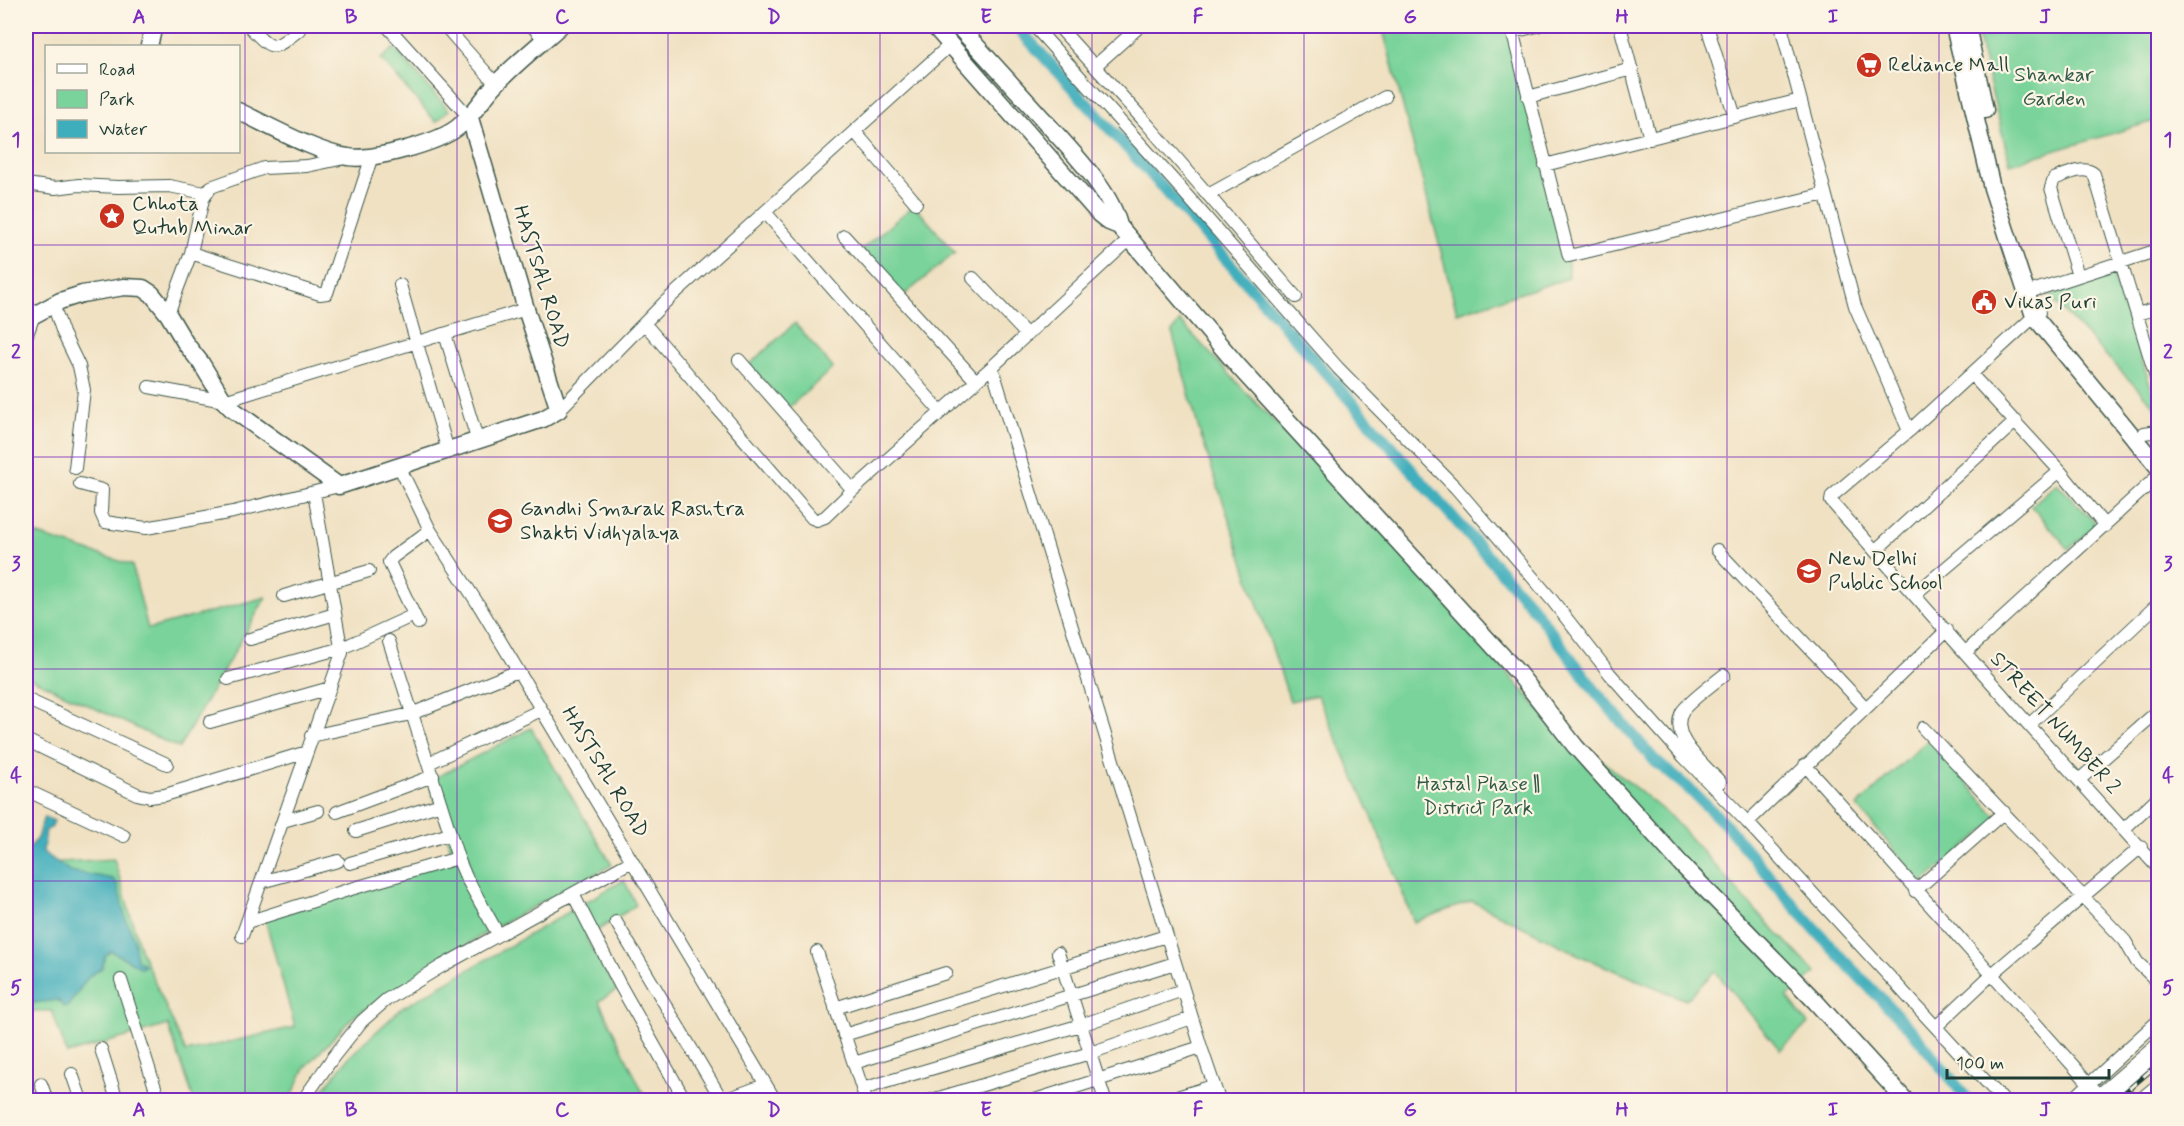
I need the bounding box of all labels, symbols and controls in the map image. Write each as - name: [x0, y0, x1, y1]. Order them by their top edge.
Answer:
- text: A: [132, 4, 146, 31]
- text: B: [345, 4, 358, 31]
- text: C: [555, 4, 570, 31]
- text: D: [767, 4, 781, 31]
- text: E: [980, 4, 992, 31]
- text: F: [1193, 4, 1204, 31]
- text: G: [1403, 4, 1417, 31]
- text: H: [1615, 4, 1629, 31]
- text: I: [1828, 4, 1838, 31]
- text: J: [2039, 4, 2051, 31]
- legend: [45, 45, 240, 153]
- supermarket icon: Reliance Mall: [1854, 50, 1884, 80]
- place label: Reliance Mall: [1888, 51, 2009, 79]
- text: Road: [99, 58, 135, 82]
- park label: Shankar Garden: [2014, 61, 2094, 113]
- text: Park: [99, 88, 135, 112]
- text: Water: [99, 118, 148, 142]
- text: 1: [12, 127, 20, 154]
- text: 1: [2164, 127, 2172, 154]
- place label: Chhota Qutub Minar: [132, 190, 253, 242]
- place icon: Chhota Qutub Minar: [97, 201, 127, 231]
- street label: HASTSAL ROAD: [506, 202, 576, 352]
- public building icon: Vikas Puri: [1969, 287, 1999, 317]
- place label: Vikas Puri: [2004, 288, 2097, 316]
- text: 2: [11, 339, 21, 366]
- text: 2: [2163, 339, 2173, 366]
- place label: Gandhi Smarak Rashtra Shakti Vidhyalaya: [520, 495, 745, 547]
- school or university icon: Gandhi Smarak Rashtra Shakti Vidhyalaya: [485, 506, 515, 536]
- place label: New Delhi Public School: [1828, 545, 1943, 597]
- text: 3: [11, 551, 21, 578]
- text: 3: [2163, 551, 2173, 578]
- school or university icon: New Delhi Public School: [1794, 556, 1824, 586]
- street label: STREET NUMBER 2: [1984, 646, 2126, 800]
- street label: HASTSAL ROAD: [555, 701, 655, 843]
- text: 4: [10, 763, 22, 790]
- text: 4: [2162, 763, 2174, 790]
- park label: Hastal Phase || District Park: [1417, 770, 1540, 822]
- text: 5: [10, 975, 22, 1002]
- text: 5: [2162, 975, 2174, 1002]
- scale bar: [1947, 1042, 2109, 1080]
- text: 100 m: [1956, 1052, 2004, 1076]
- text: A: [132, 1097, 146, 1124]
- text: B: [345, 1097, 358, 1124]
- text: C: [555, 1097, 570, 1124]
- text: D: [767, 1097, 781, 1124]
- text: E: [980, 1097, 992, 1124]
- text: F: [1193, 1097, 1204, 1124]
- text: G: [1403, 1097, 1417, 1124]
- text: H: [1615, 1097, 1629, 1124]
- text: I: [1828, 1097, 1838, 1124]
- text: J: [2039, 1097, 2051, 1124]

